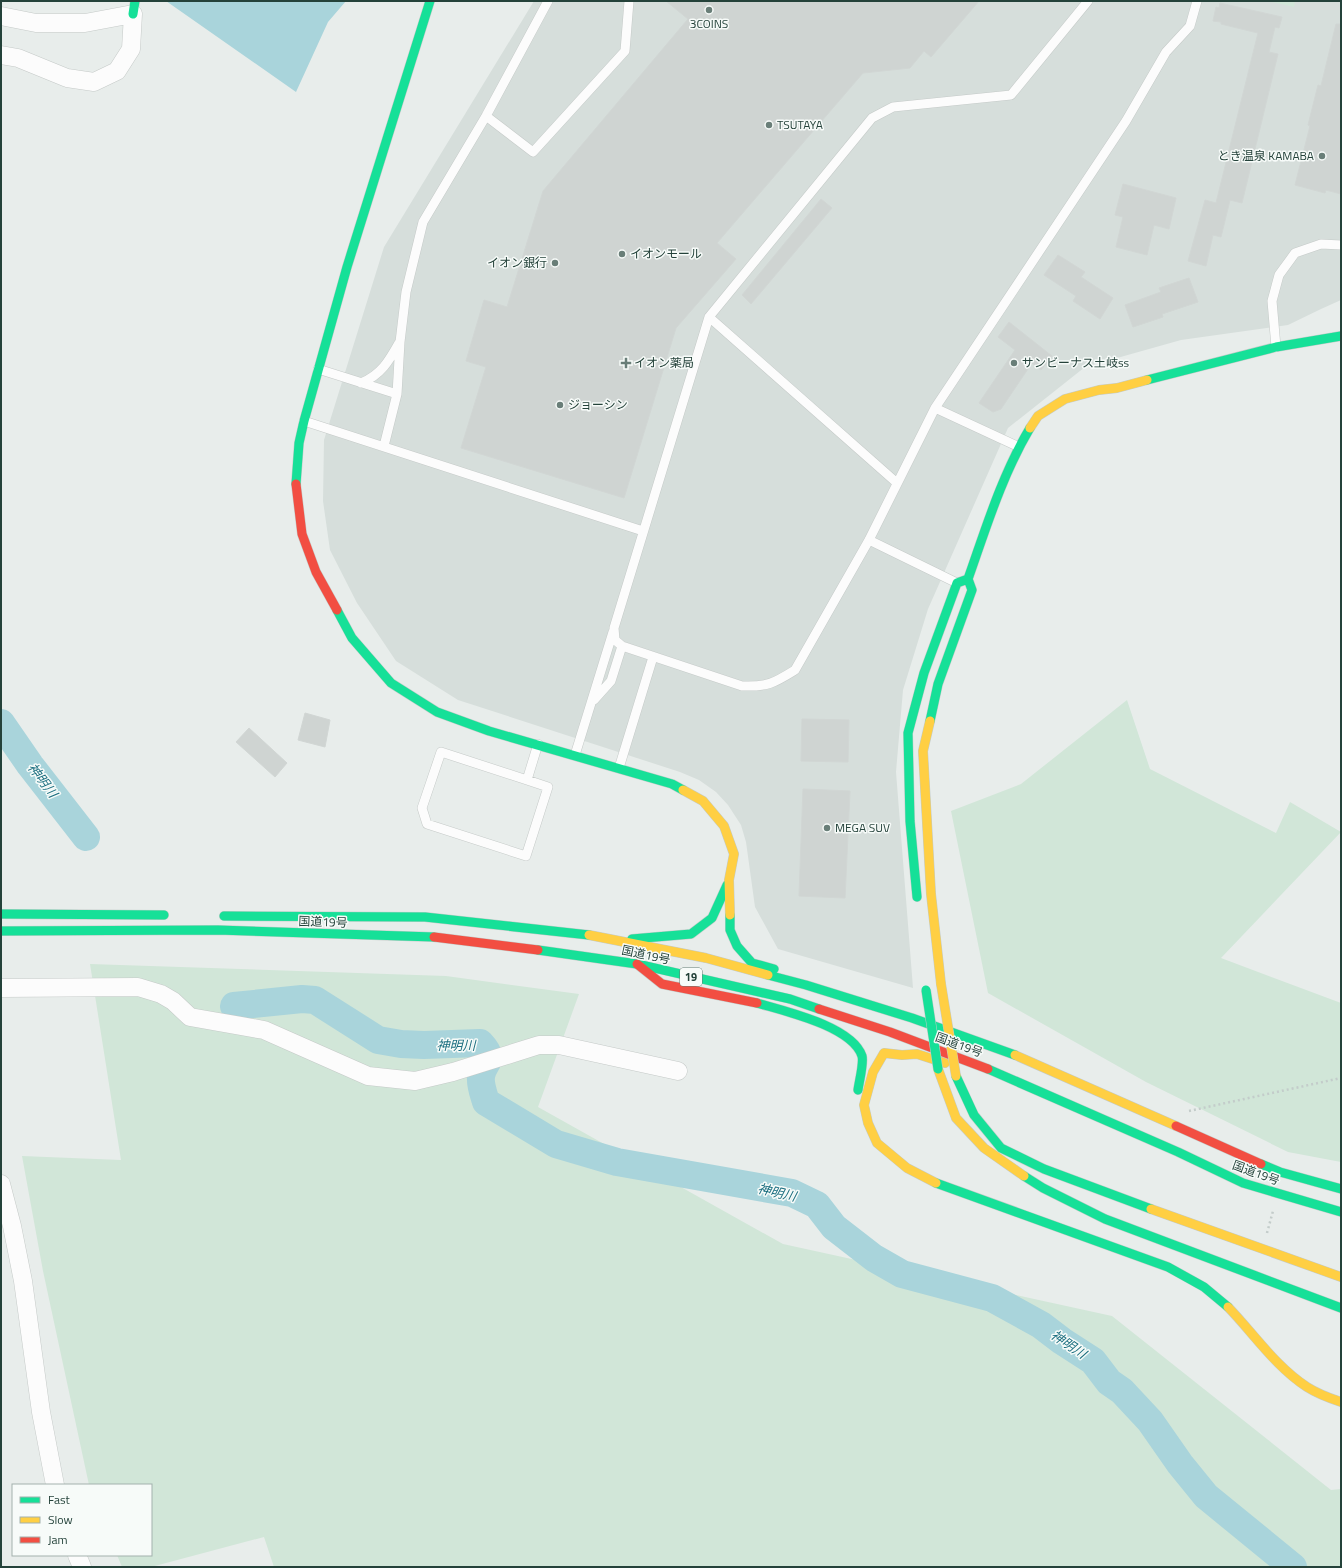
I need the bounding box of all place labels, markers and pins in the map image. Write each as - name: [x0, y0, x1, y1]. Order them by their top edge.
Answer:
- marker: 3COINS: [704, 5, 714, 15]
- place label: 3COINS: [690, 14, 728, 33]
- place label: TSUTAYA: [777, 115, 823, 134]
- marker: TSUTAYA: [764, 120, 774, 130]
- place label: とき温泉 KAMABA: [1218, 146, 1314, 165]
- marker: とき温泉 KAMABA: [1317, 151, 1327, 161]
- place label: イオンモール: [630, 244, 702, 263]
- marker: イオンモール: [617, 249, 627, 259]
- place label: イオン銀行: [487, 253, 547, 272]
- marker: イオン銀行: [550, 258, 560, 268]
- place label: イオン薬局: [634, 353, 694, 372]
- place label: サンビーナス土岐ss: [1022, 353, 1130, 372]
- marker: イオン薬局: [621, 358, 631, 368]
- marker: サンビーナス土岐ss: [1009, 358, 1019, 368]
- place label: ジョーシン: [568, 395, 628, 414]
- marker: ジョーシン: [555, 400, 565, 410]
- place label: MEGA SUV: [835, 818, 890, 837]
- marker: MEGA SUV: [822, 823, 832, 833]

